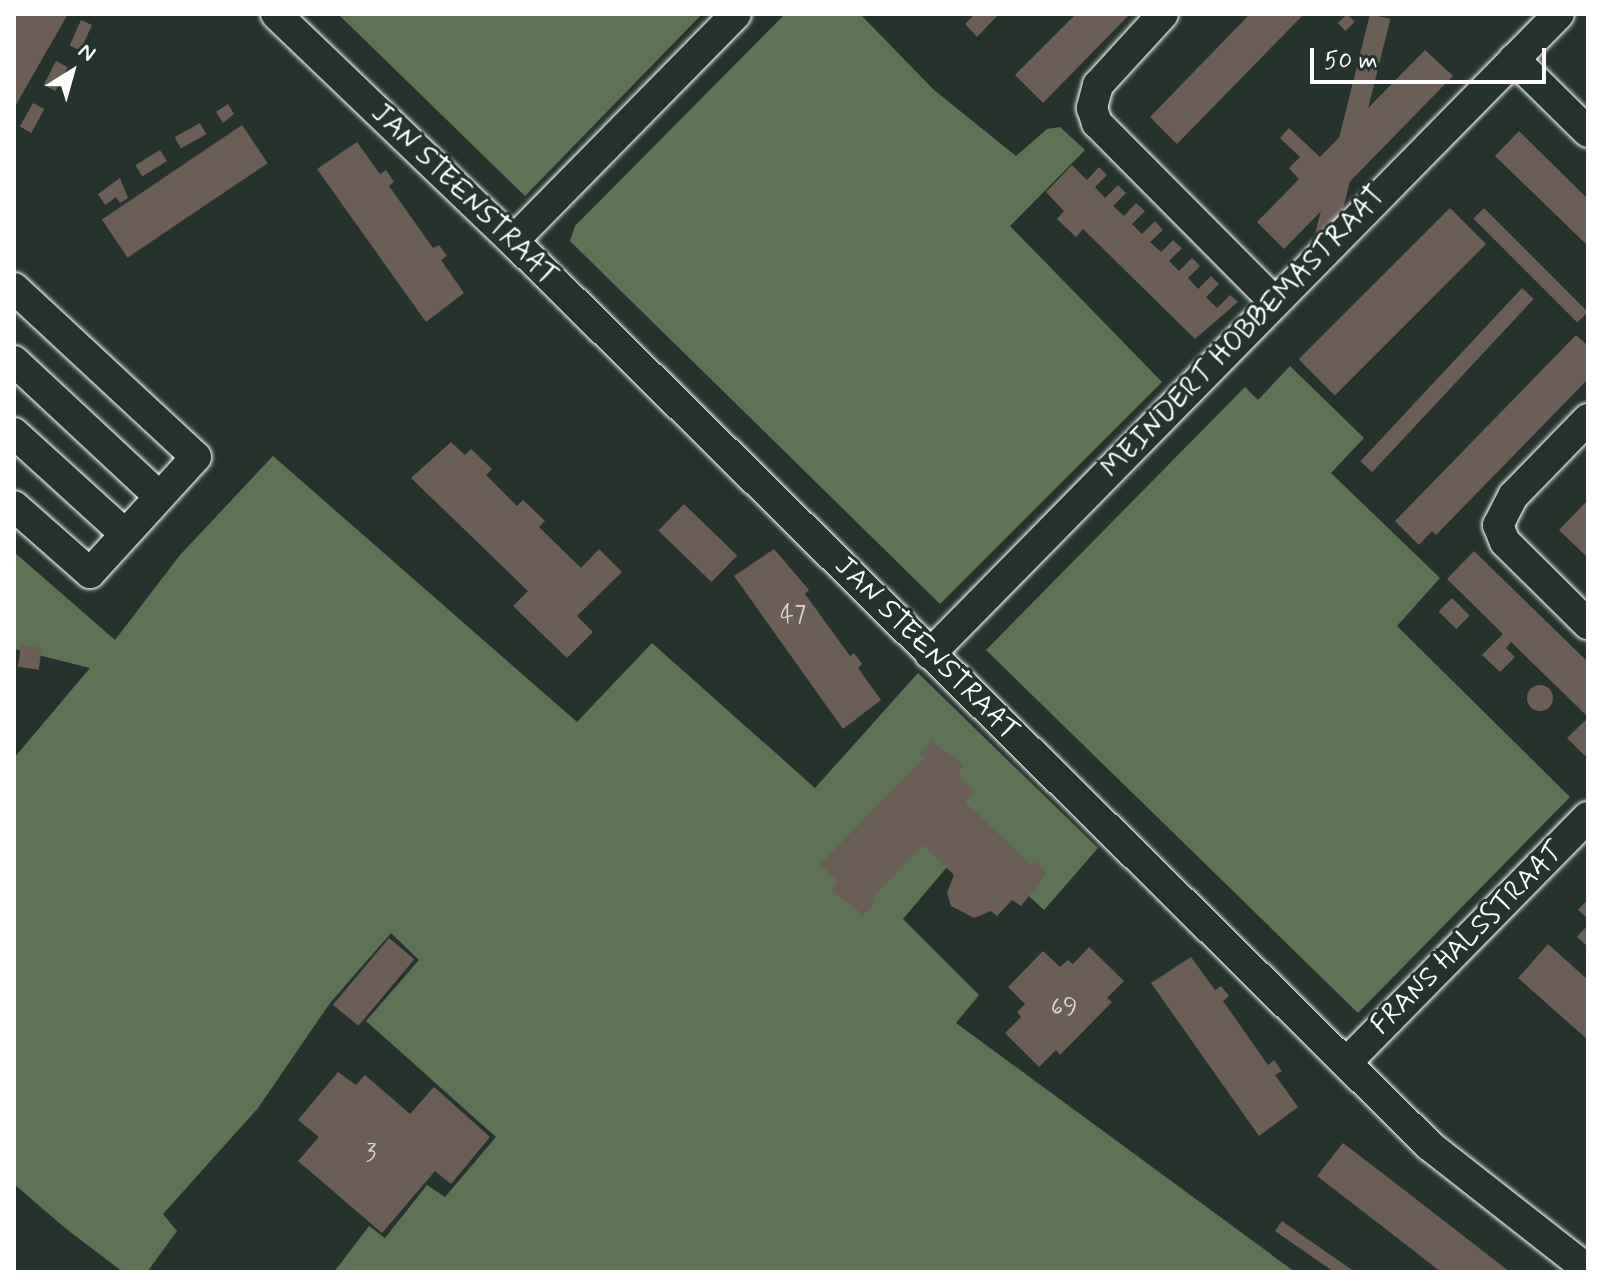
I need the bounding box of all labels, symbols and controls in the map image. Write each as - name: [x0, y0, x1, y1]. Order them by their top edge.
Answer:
- north arrow: [32, 32, 112, 112]
- scale bar: [1314, 32, 1550, 82]
- text: N: [72, 37, 101, 68]
- text: 50 m: [1324, 46, 1378, 77]
- street label: JAN STEENSTRAAT: [361, 95, 567, 295]
- street label: MEINDERT HOBBEMASTRAAT: [1095, 180, 1393, 486]
- street label: JAN STEENSTRAAT: [824, 547, 1028, 751]
- house number: 47: [780, 602, 806, 630]
- street label: FRANS HALSSTRAAT: [1364, 835, 1572, 1043]
- house number: 69: [1051, 994, 1077, 1022]
- house number: 3: [366, 1140, 376, 1168]

